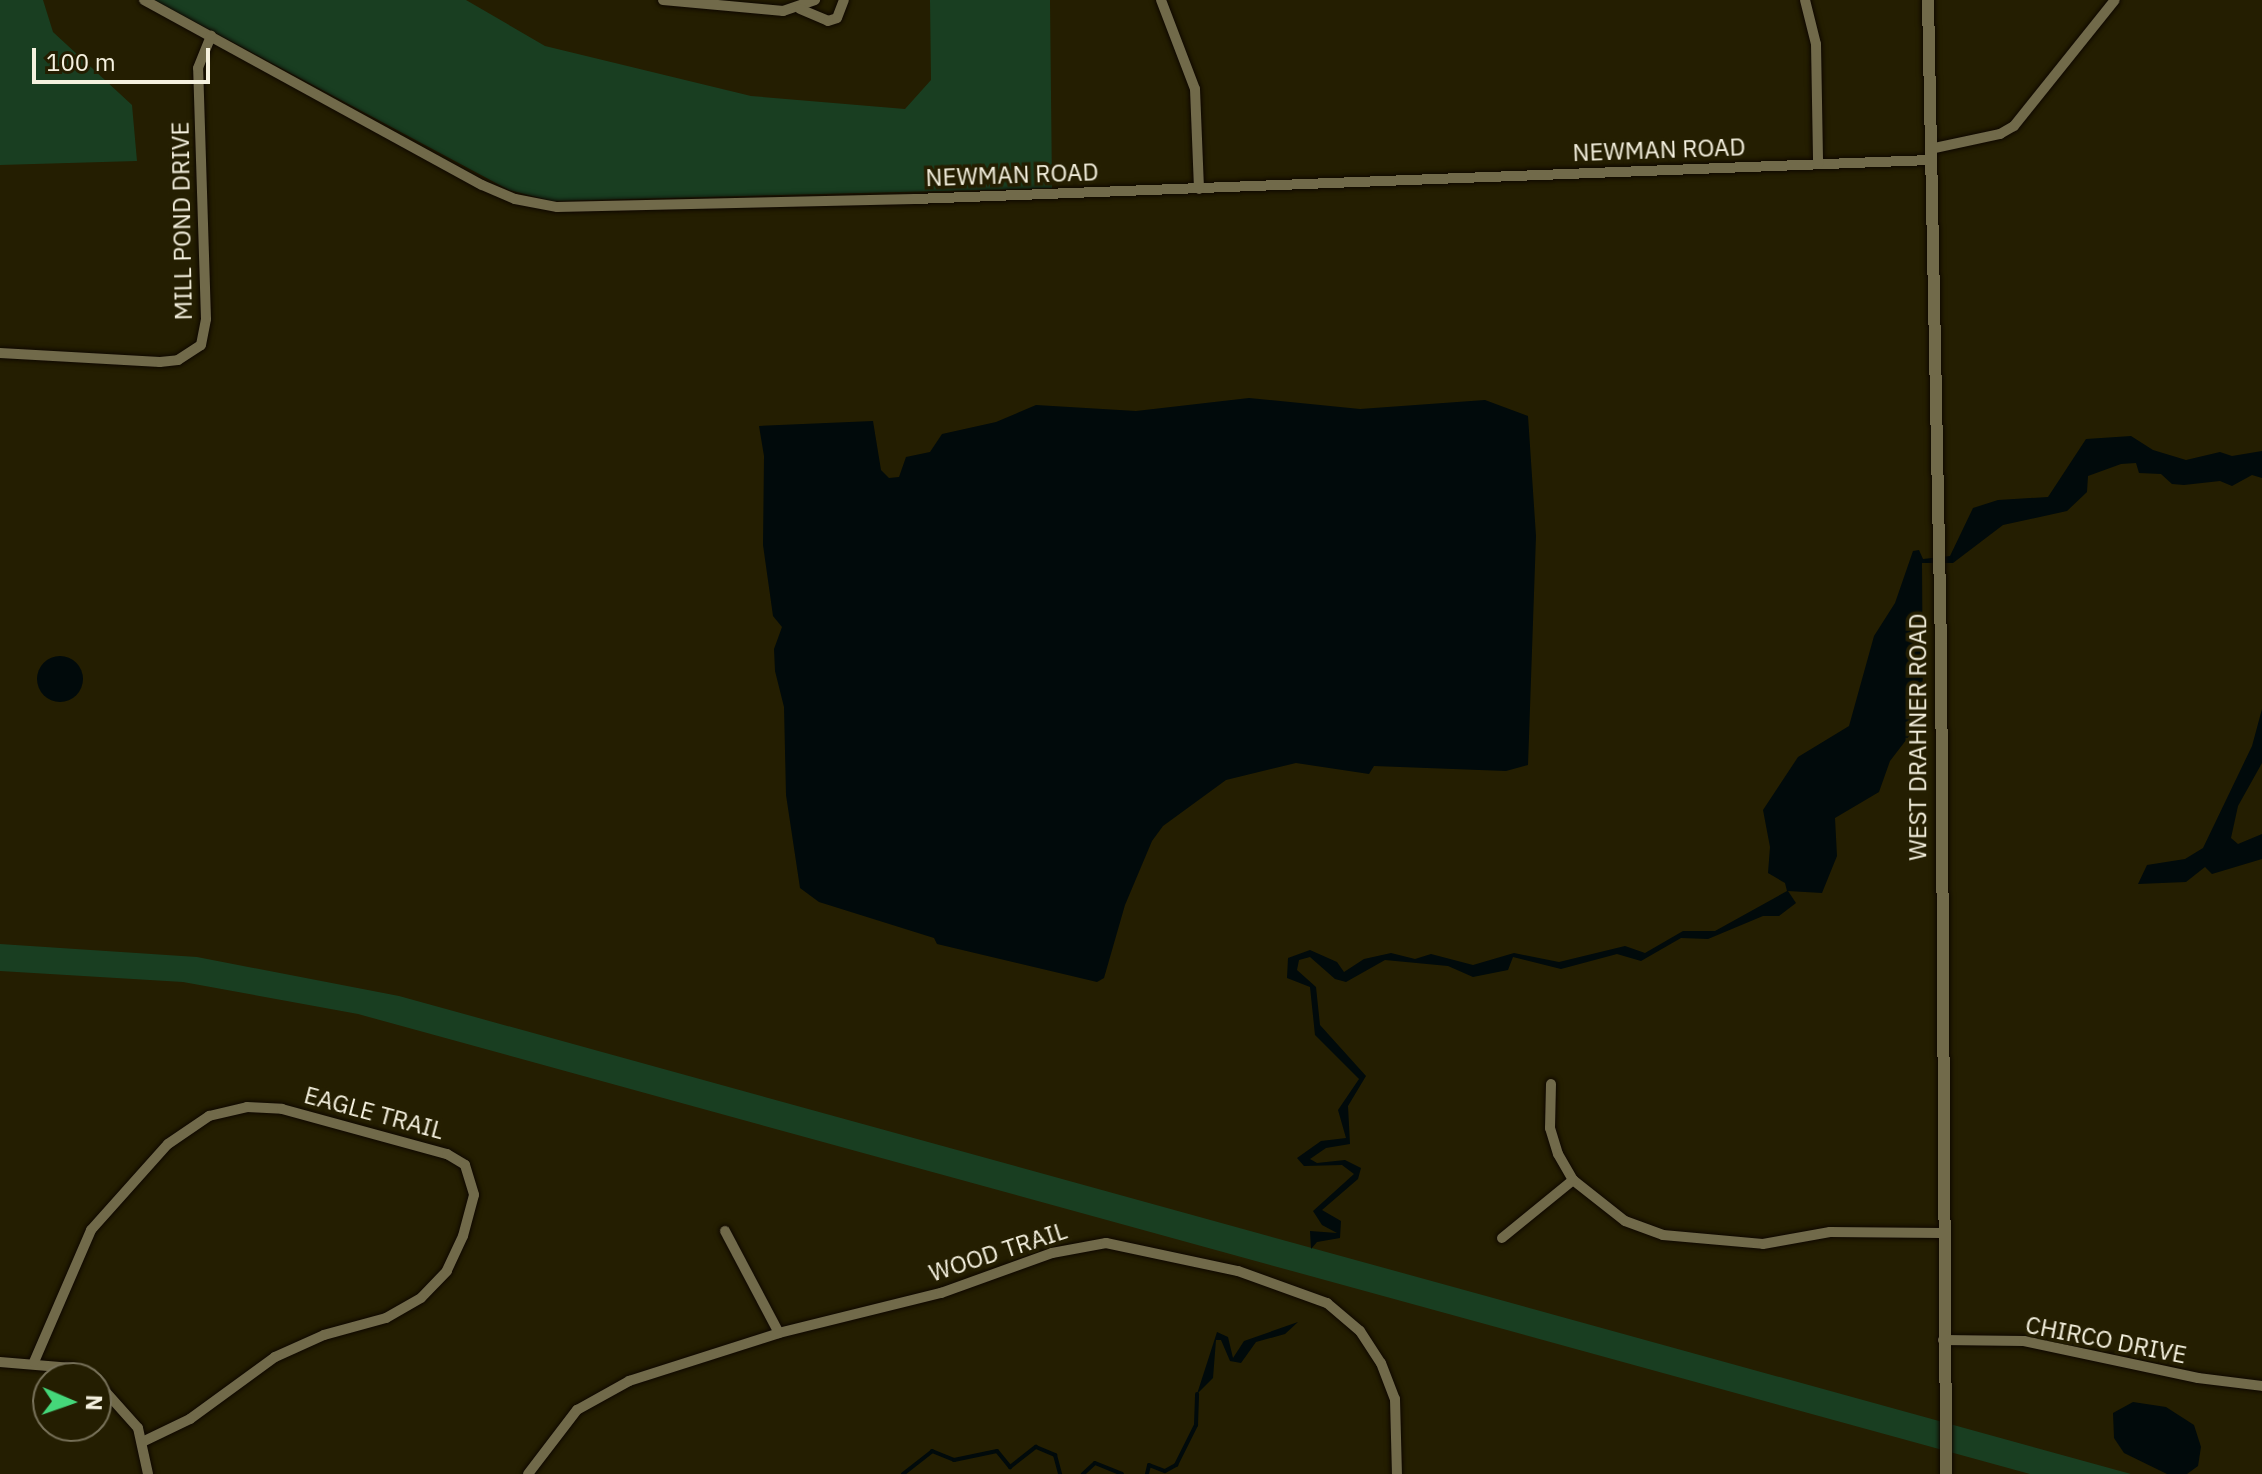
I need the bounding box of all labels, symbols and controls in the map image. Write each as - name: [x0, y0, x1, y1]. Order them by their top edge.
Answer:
- scale bar: [36, 32, 214, 82]
- text: 100 m: [46, 46, 116, 78]
- street label: MILL POND DRIVE: [166, 121, 198, 321]
- street label: NEWMAN ROAD: [1572, 133, 1746, 167]
- street label: NEWMAN ROAD: [925, 158, 1099, 192]
- street label: WEST DRAHNER ROAD: [1904, 613, 1932, 861]
- street label: EAGLE TRAIL: [301, 1081, 447, 1145]
- street label: WOOD TRAIL: [925, 1216, 1071, 1288]
- street label: CHIRCO DRIVE: [2023, 1310, 2189, 1370]
- north arrow: [32, 1362, 112, 1442]
- text: N: [80, 1394, 109, 1411]

